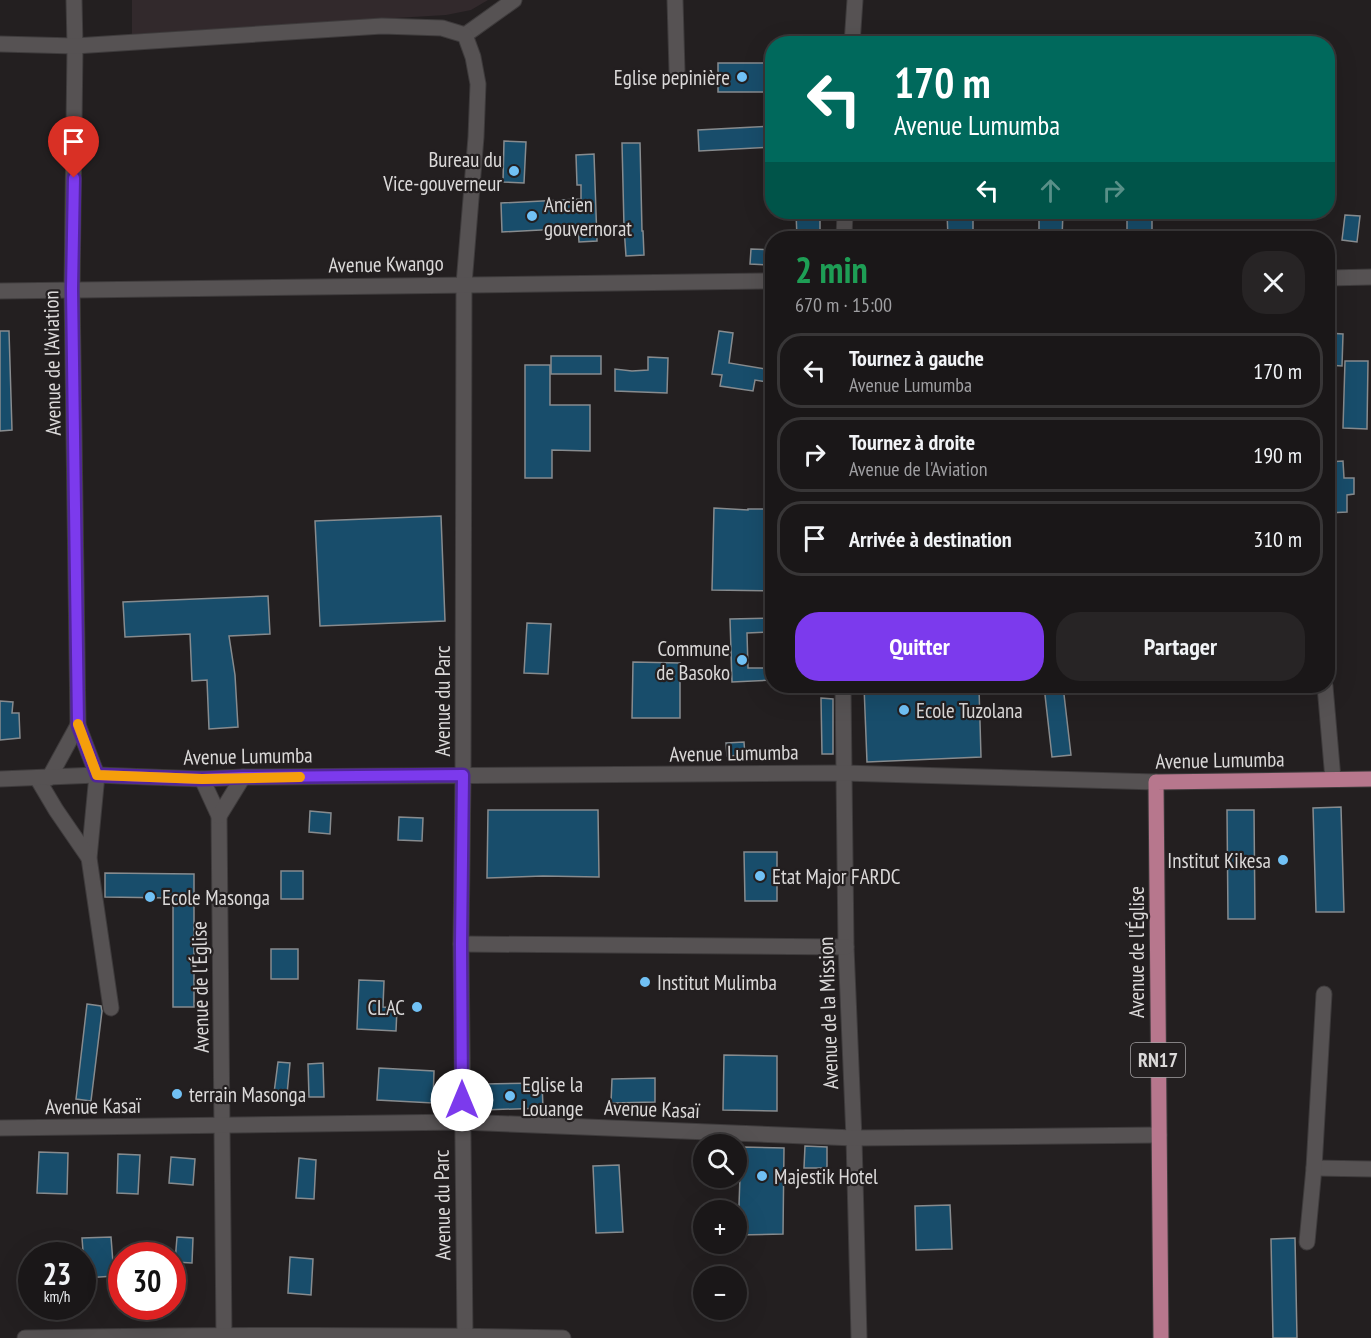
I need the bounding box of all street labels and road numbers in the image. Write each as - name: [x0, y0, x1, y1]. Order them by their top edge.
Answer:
- street label: Avenue Kwango: [328, 249, 444, 279]
- street label: Avenue de l'Aviation: [37, 290, 67, 436]
- street label: Avenue du Parc: [429, 645, 456, 756]
- street label: Avenue Lumumba: [669, 738, 799, 768]
- street label: Avenue Lumumba: [183, 741, 313, 771]
- street label: Avenue Lumumba: [1155, 745, 1285, 775]
- street label: Avenue de l'Église: [1123, 886, 1150, 1018]
- street label: Avenue de l'Église: [185, 921, 215, 1053]
- street label: Avenue de la Mission: [812, 936, 844, 1090]
- road number: RN17: [1131, 1043, 1185, 1077]
- street label: Avenue Kasaï: [45, 1092, 142, 1120]
- street label: Avenue Kasaï: [604, 1094, 701, 1124]
- street label: Avenue du Parc: [428, 1149, 456, 1261]

